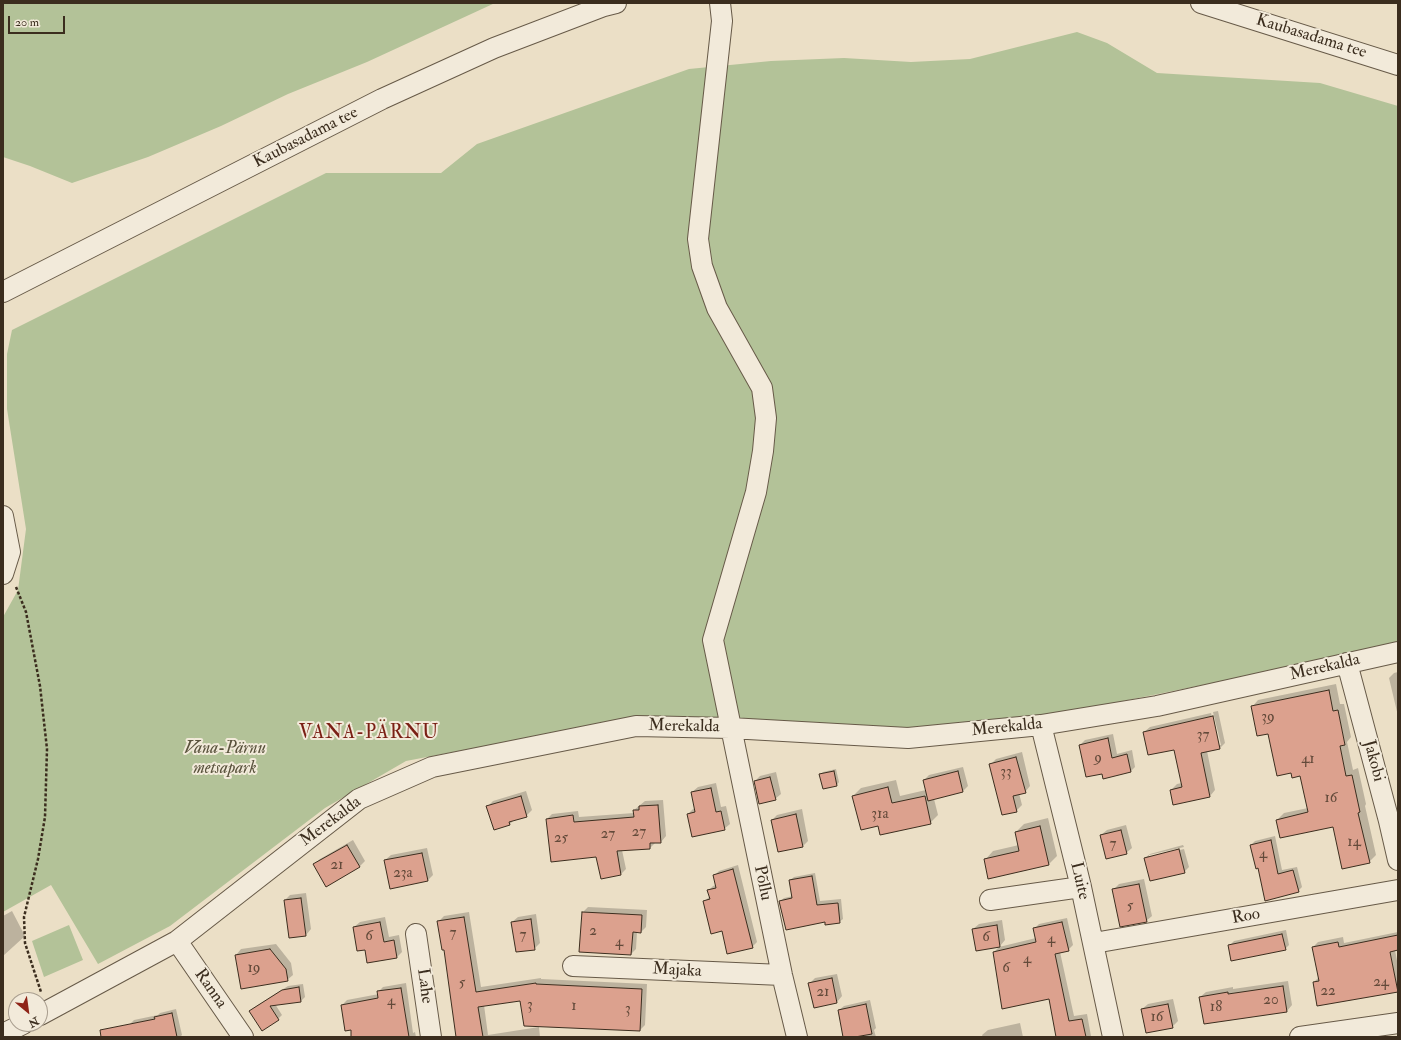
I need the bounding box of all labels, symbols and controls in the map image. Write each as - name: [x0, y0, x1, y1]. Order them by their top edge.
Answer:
- scale bar: [10, 8, 67, 34]
- street label: Kaubasadama tee: [1253, 10, 1369, 64]
- text: 20 m: [15, 15, 39, 30]
- street label: Kaubasadama tee: [250, 103, 362, 173]
- street label: Merekalda: [1288, 650, 1362, 686]
- house number: 39: [1261, 709, 1275, 727]
- street label: Merekalda: [970, 714, 1044, 742]
- street label: Merekalda: [648, 716, 720, 738]
- district label: VANA-PÄRNU: [299, 723, 439, 745]
- house number: 37: [1197, 727, 1209, 745]
- street label: Jakobi: [1358, 738, 1388, 784]
- park label: Vana-Pärnu metsapark: [184, 739, 266, 779]
- house number: 9: [1094, 750, 1102, 768]
- house number: 41: [1301, 751, 1315, 769]
- house number: 33: [1000, 764, 1012, 782]
- house number: 16: [1325, 790, 1337, 808]
- street label: Merekalda: [296, 792, 366, 852]
- house number: 31a: [871, 806, 889, 824]
- house number: 27: [632, 824, 646, 842]
- house number: 27: [601, 826, 615, 844]
- house number: 25: [554, 830, 568, 848]
- house number: 14: [1347, 834, 1361, 852]
- house number: 7: [1110, 836, 1116, 854]
- house number: 4: [1259, 846, 1267, 864]
- house number: 21: [331, 857, 343, 875]
- street label: Luite: [1065, 860, 1093, 902]
- street label: Põllu: [748, 864, 776, 902]
- house number: 23a: [393, 865, 413, 883]
- house number: 5: [1127, 898, 1133, 916]
- street label: Roo: [1230, 904, 1262, 930]
- house number: 2: [589, 923, 597, 941]
- house number: 7: [450, 925, 456, 943]
- house number: 7: [520, 927, 526, 945]
- house number: 6: [365, 928, 373, 946]
- house number: 6: [982, 929, 990, 947]
- house number: 4: [1047, 931, 1055, 949]
- house number: 4: [615, 934, 623, 952]
- house number: 4: [1023, 951, 1031, 969]
- house number: 19: [248, 960, 260, 978]
- street label: Majaka: [652, 960, 702, 982]
- house number: 6: [1002, 960, 1010, 978]
- street label: Ranna: [189, 965, 231, 1013]
- street label: Lahe: [411, 967, 437, 1005]
- house number: 24: [1373, 974, 1389, 992]
- house number: 5: [459, 975, 465, 993]
- house number: 22: [1320, 983, 1336, 1001]
- house number: 21: [817, 984, 829, 1002]
- north arrow: [8, 992, 48, 1032]
- house number: 20: [1263, 992, 1279, 1010]
- house number: 4: [387, 993, 395, 1011]
- house number: 3: [527, 997, 533, 1015]
- house number: 1: [571, 998, 577, 1016]
- house number: 18: [1210, 999, 1222, 1017]
- house number: 3: [625, 1001, 631, 1019]
- house number: 16: [1151, 1009, 1163, 1027]
- text: N: [26, 1014, 41, 1030]

